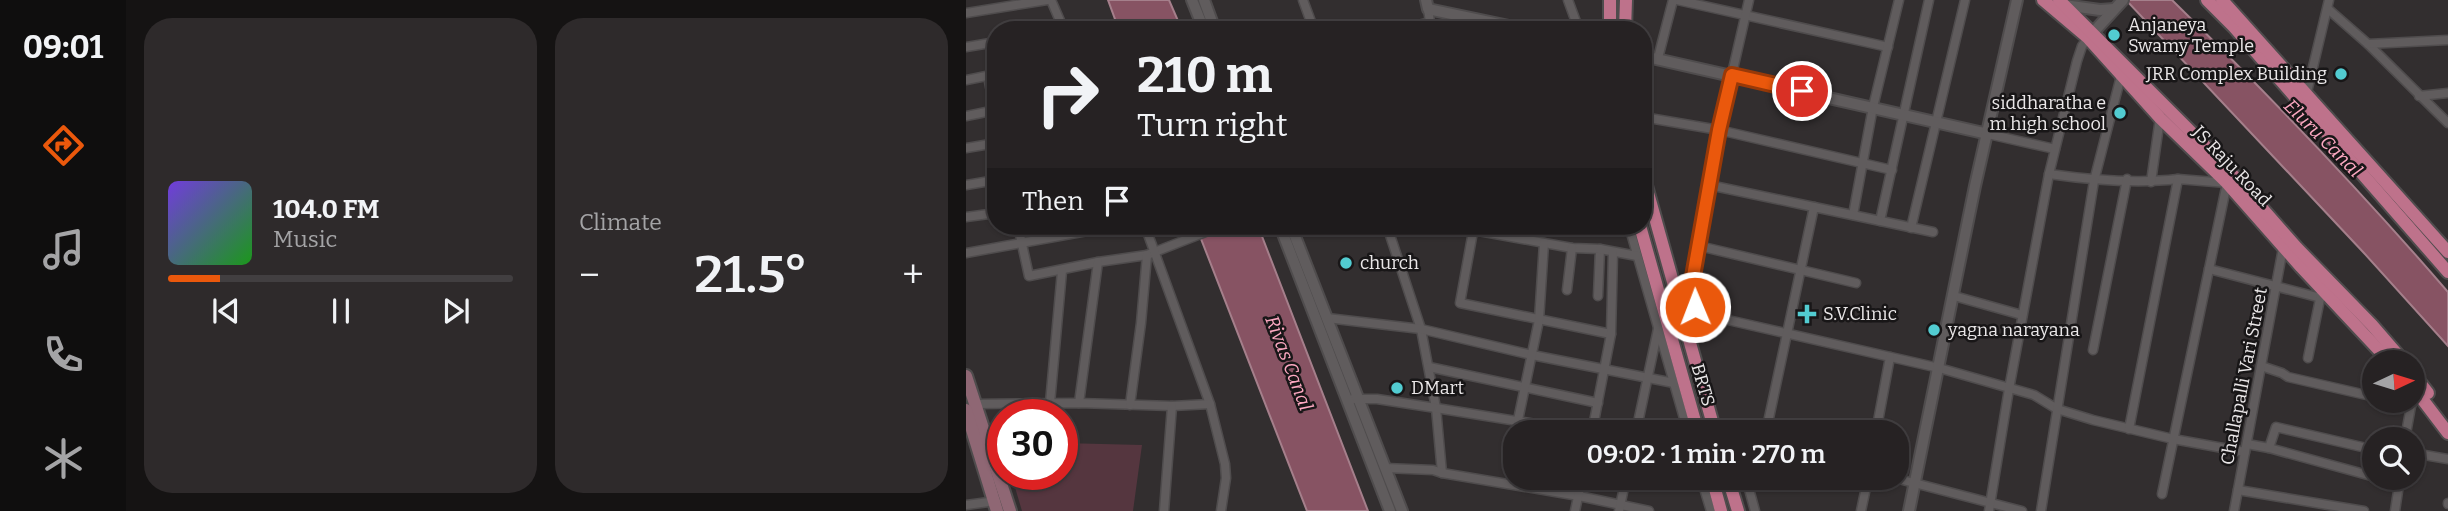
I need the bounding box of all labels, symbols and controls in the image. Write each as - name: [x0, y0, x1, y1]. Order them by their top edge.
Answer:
- place label: Anjaneya Swamy Temple: [2128, 14, 2254, 57]
- marker: Anjaneya Swamy Temple: [2106, 27, 2122, 43]
- text: 09:01: [23, 28, 103, 66]
- text: 210 m: [1137, 46, 1272, 105]
- icon: right: [1022, 49, 1113, 140]
- pin: [1772, 61, 1832, 121]
- place label: JRR Complex Building: [2145, 63, 2327, 85]
- marker: JRR Complex Building: [2333, 66, 2349, 82]
- icon: arrive: [1783, 72, 1821, 110]
- place label: siddharatha e m high school: [1989, 92, 2106, 135]
- water label: Eluru Canal: [2279, 94, 2367, 182]
- marker: siddharatha e m high school: [2112, 105, 2128, 121]
- text: Turn right: [1137, 106, 1288, 144]
- street label: JS Raju Road: [2187, 120, 2276, 211]
- icon: directions: [39, 121, 88, 170]
- icon: arrive: [1098, 182, 1136, 220]
- text: Then: [1022, 186, 1084, 217]
- text: 104.0 FM: [273, 194, 380, 225]
- text: Climate: [579, 208, 662, 236]
- icon: music: [39, 225, 88, 274]
- text: Music: [273, 225, 337, 253]
- text: 21.5°: [694, 243, 808, 306]
- text: −: [579, 252, 600, 298]
- text: +: [902, 252, 924, 298]
- place label: church: [1360, 252, 1419, 274]
- marker: church: [1338, 255, 1354, 271]
- position arrow: [1658, 270, 1732, 344]
- street label: Challapalli Vari Street: [2216, 285, 2272, 467]
- icon: previous: [207, 292, 245, 330]
- icon: pause: [322, 292, 360, 330]
- icon: next: [437, 292, 475, 330]
- place label: S.V.Clinic: [1823, 303, 1897, 325]
- marker: S.V.Clinic: [1797, 304, 1817, 324]
- water label: Rivas Canal: [1260, 312, 1318, 414]
- place label: yagna narayana: [1947, 319, 2080, 341]
- marker: yagna narayana: [1926, 322, 1942, 338]
- icon: phone: [39, 330, 88, 379]
- north arrow: [2362, 350, 2426, 413]
- map controls: [2362, 350, 2425, 490]
- street label: BRTS: [1686, 361, 1720, 409]
- place label: DMart: [1411, 377, 1464, 399]
- marker: DMart: [1389, 380, 1405, 396]
- speed limit sign: 30: [987, 399, 1078, 490]
- button: search: [2362, 427, 2425, 490]
- icon: climate: [39, 434, 88, 483]
- text: 09:02 · 1 min · 270 m: [1586, 439, 1826, 470]

